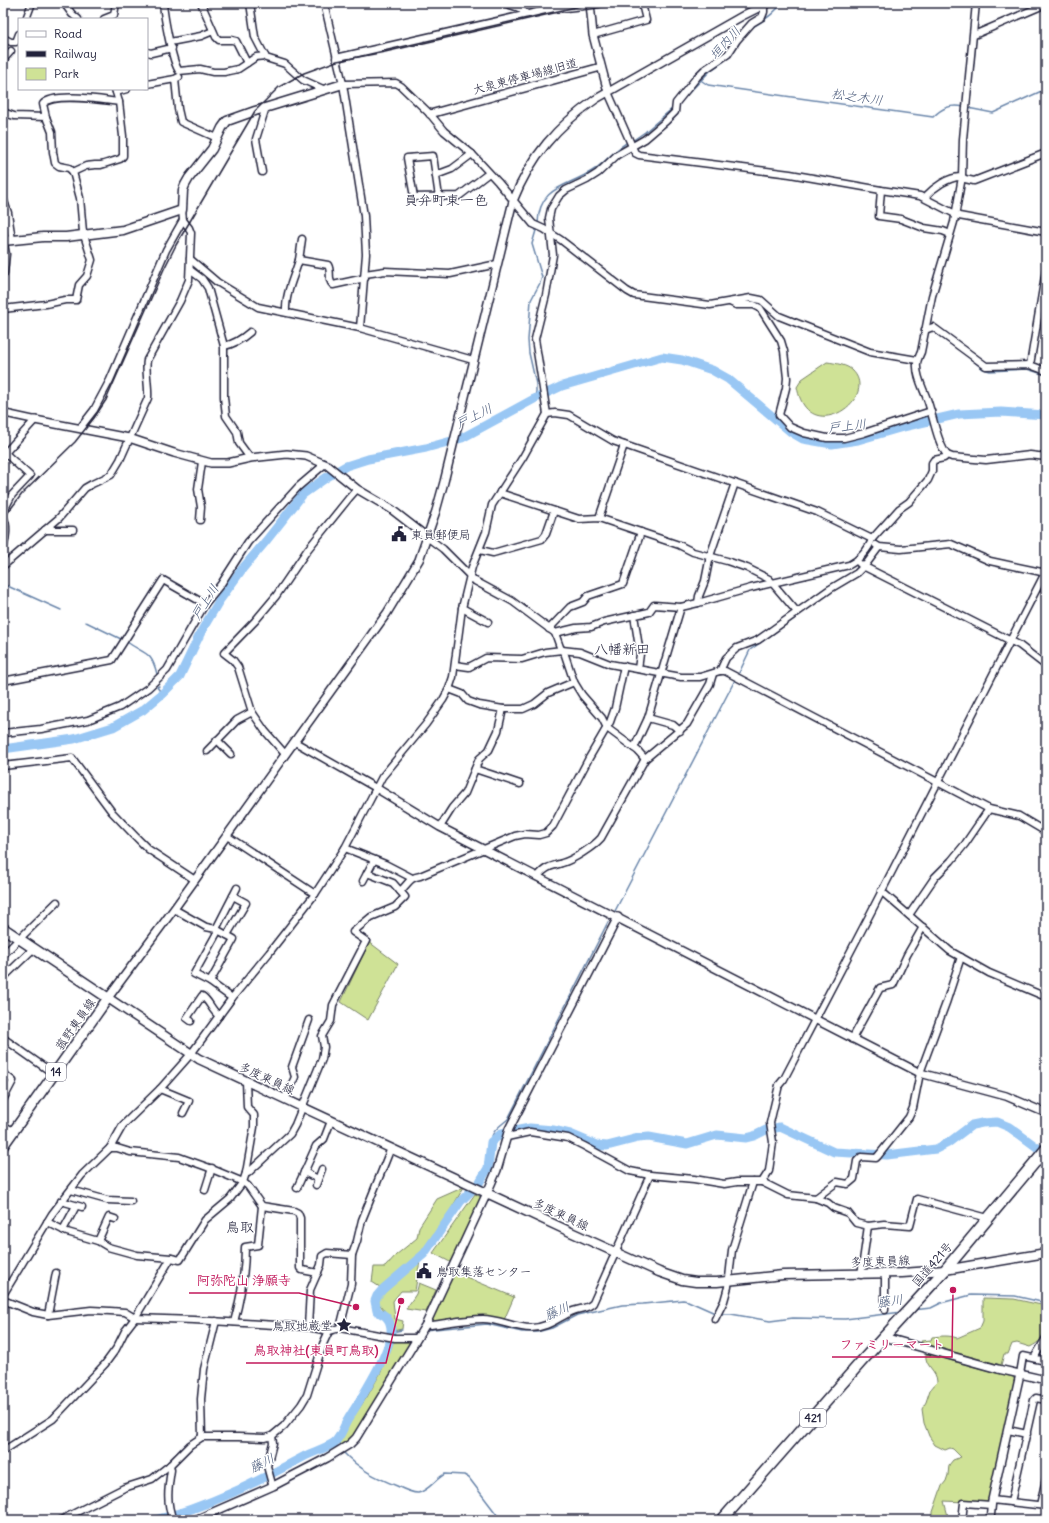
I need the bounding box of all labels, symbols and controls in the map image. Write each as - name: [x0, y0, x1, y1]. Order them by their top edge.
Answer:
- legend: [18, 18, 148, 90]
- water label: 垣内川: [706, 23, 744, 63]
- text: Road: [54, 26, 82, 41]
- text: Railway: [54, 46, 97, 61]
- street label: 大泉東停車場線旧道: [471, 55, 579, 97]
- text: Park: [54, 66, 79, 81]
- water label: 松之木川: [830, 85, 884, 109]
- district label: 員弁町東一色: [404, 191, 488, 209]
- water label: 戸上川: [453, 400, 495, 432]
- water label: 戸上川: [827, 415, 867, 437]
- public building icon: 東員郵便局: [390, 525, 408, 543]
- place label: 東員郵便局: [411, 527, 471, 542]
- water label: 戸上川: [187, 581, 223, 623]
- district label: 八幡新田: [594, 640, 650, 658]
- street label: 菰野東員線: [52, 995, 98, 1053]
- street label: 多度東員線: [237, 1059, 297, 1097]
- road number: 14: [46, 1063, 66, 1081]
- street label: 多度東員線: [531, 1195, 591, 1233]
- district label: 鳥取: [226, 1218, 254, 1236]
- street label: 国道421号: [909, 1239, 955, 1289]
- street label: 多度東員線: [850, 1252, 910, 1270]
- public building icon: 鳥取集落センター: [415, 1262, 433, 1280]
- place label: 鳥取集落センター: [436, 1264, 532, 1279]
- callout: 阿弥陀山 浄願寺: [189, 1268, 299, 1293]
- text: 阿弥陀山 浄願寺: [197, 1272, 291, 1289]
- water label: 藤川: [876, 1291, 904, 1311]
- water label: 藤川: [542, 1298, 572, 1324]
- place icon: 鳥取地蔵堂: [335, 1316, 353, 1334]
- place label: 鳥取地蔵堂: [272, 1318, 332, 1333]
- callout: ファミリーマート: [832, 1332, 952, 1357]
- text: ファミリーマート: [840, 1336, 944, 1353]
- callout: 鳥取神社(東員町鳥取): [246, 1338, 386, 1363]
- text: 鳥取神社(東員町鳥取): [254, 1342, 378, 1359]
- road number: 421: [800, 1409, 826, 1427]
- water label: 藤川: [247, 1450, 277, 1476]

